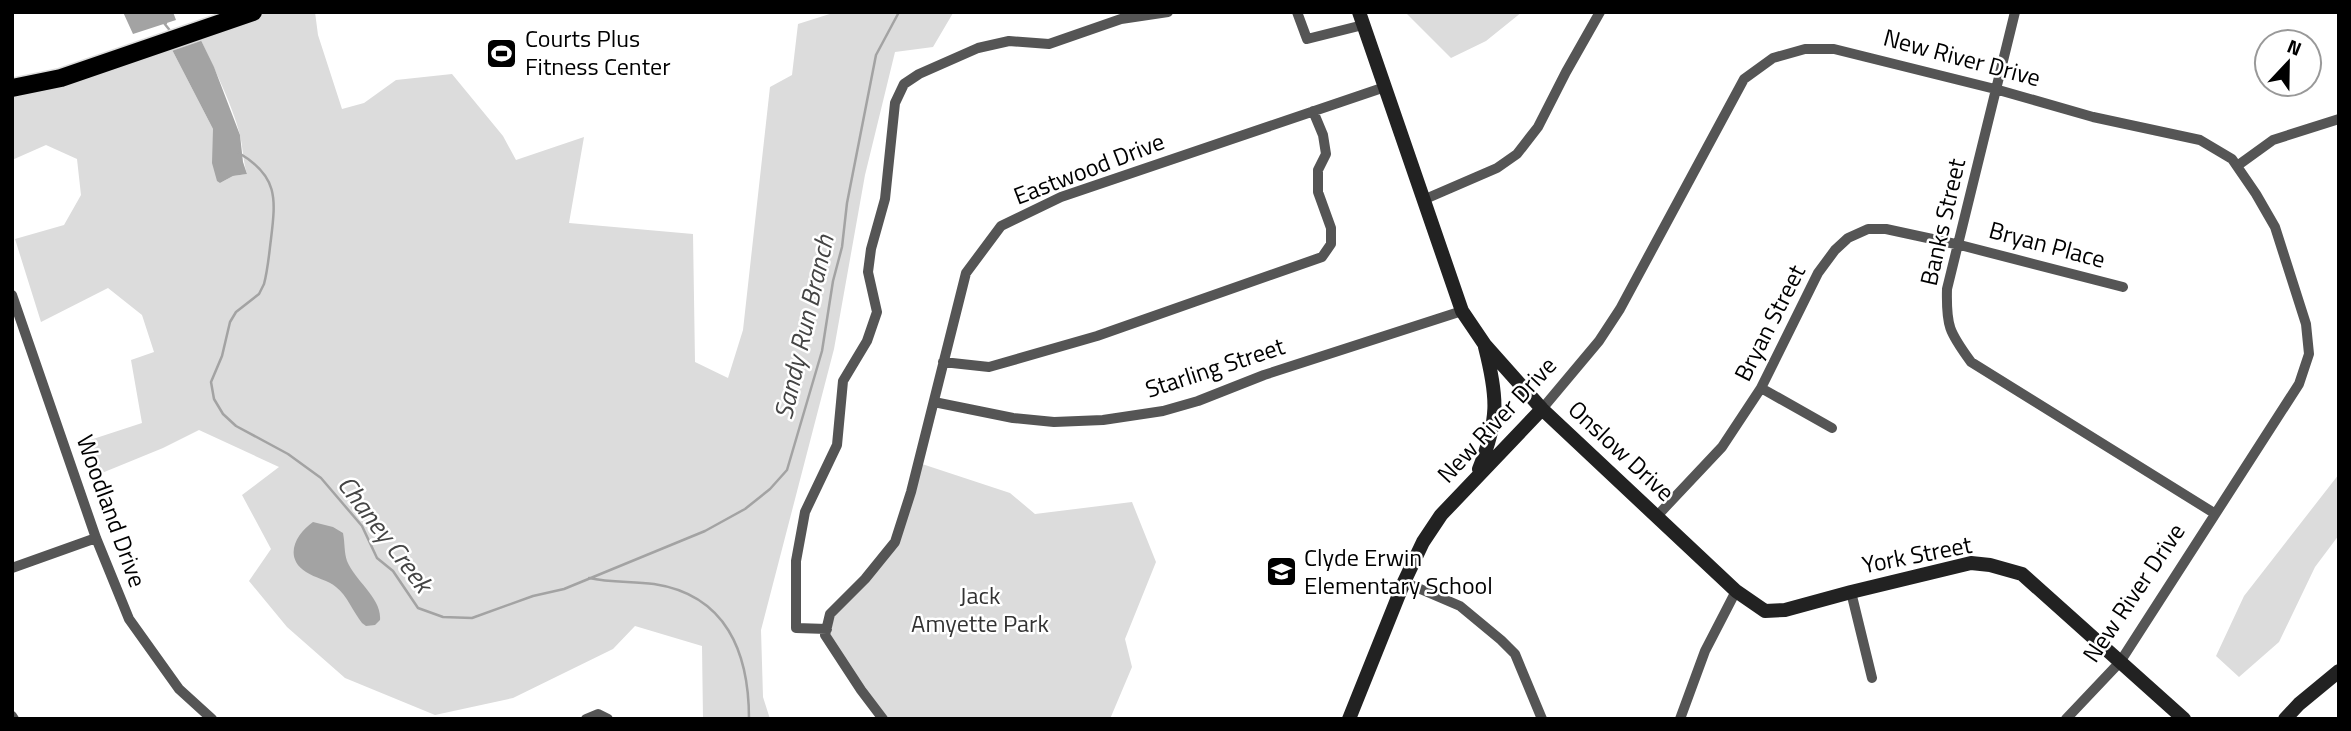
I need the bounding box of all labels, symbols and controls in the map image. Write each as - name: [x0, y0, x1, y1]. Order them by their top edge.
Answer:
- street label: New River Drive: [1880, 19, 2045, 95]
- place label: Courts Plus Fitness Center: [525, 20, 671, 84]
- north arrow: [2253, 28, 2323, 98]
- text: N: [2283, 31, 2306, 63]
- sports icon: Courts Plus Fitness Center: [485, 36, 519, 70]
- street label: Eastwood Drive: [1008, 123, 1169, 213]
- street label: Banks Street: [1910, 154, 1974, 289]
- street label: Bryan Place: [1985, 211, 2109, 277]
- water label: Sandy Run Branch: [763, 230, 844, 423]
- street label: Bryan Street: [1724, 257, 1814, 387]
- street label: Starling Street: [1140, 327, 1290, 407]
- street label: New River Drive: [1428, 348, 1564, 491]
- street label: Onslow Drive: [1560, 391, 1683, 509]
- street label: Woodland Drive: [68, 429, 156, 592]
- water label: Chaney Creek: [328, 467, 445, 603]
- street label: New River Drive: [2073, 516, 2193, 669]
- street label: York Street: [1859, 526, 1975, 582]
- place label: Clyde Erwin Elementary School: [1304, 539, 1493, 603]
- school or university icon: Clyde Erwin Elementary School: [1264, 555, 1298, 589]
- park label: Jack Amyette Park: [911, 577, 1049, 641]

